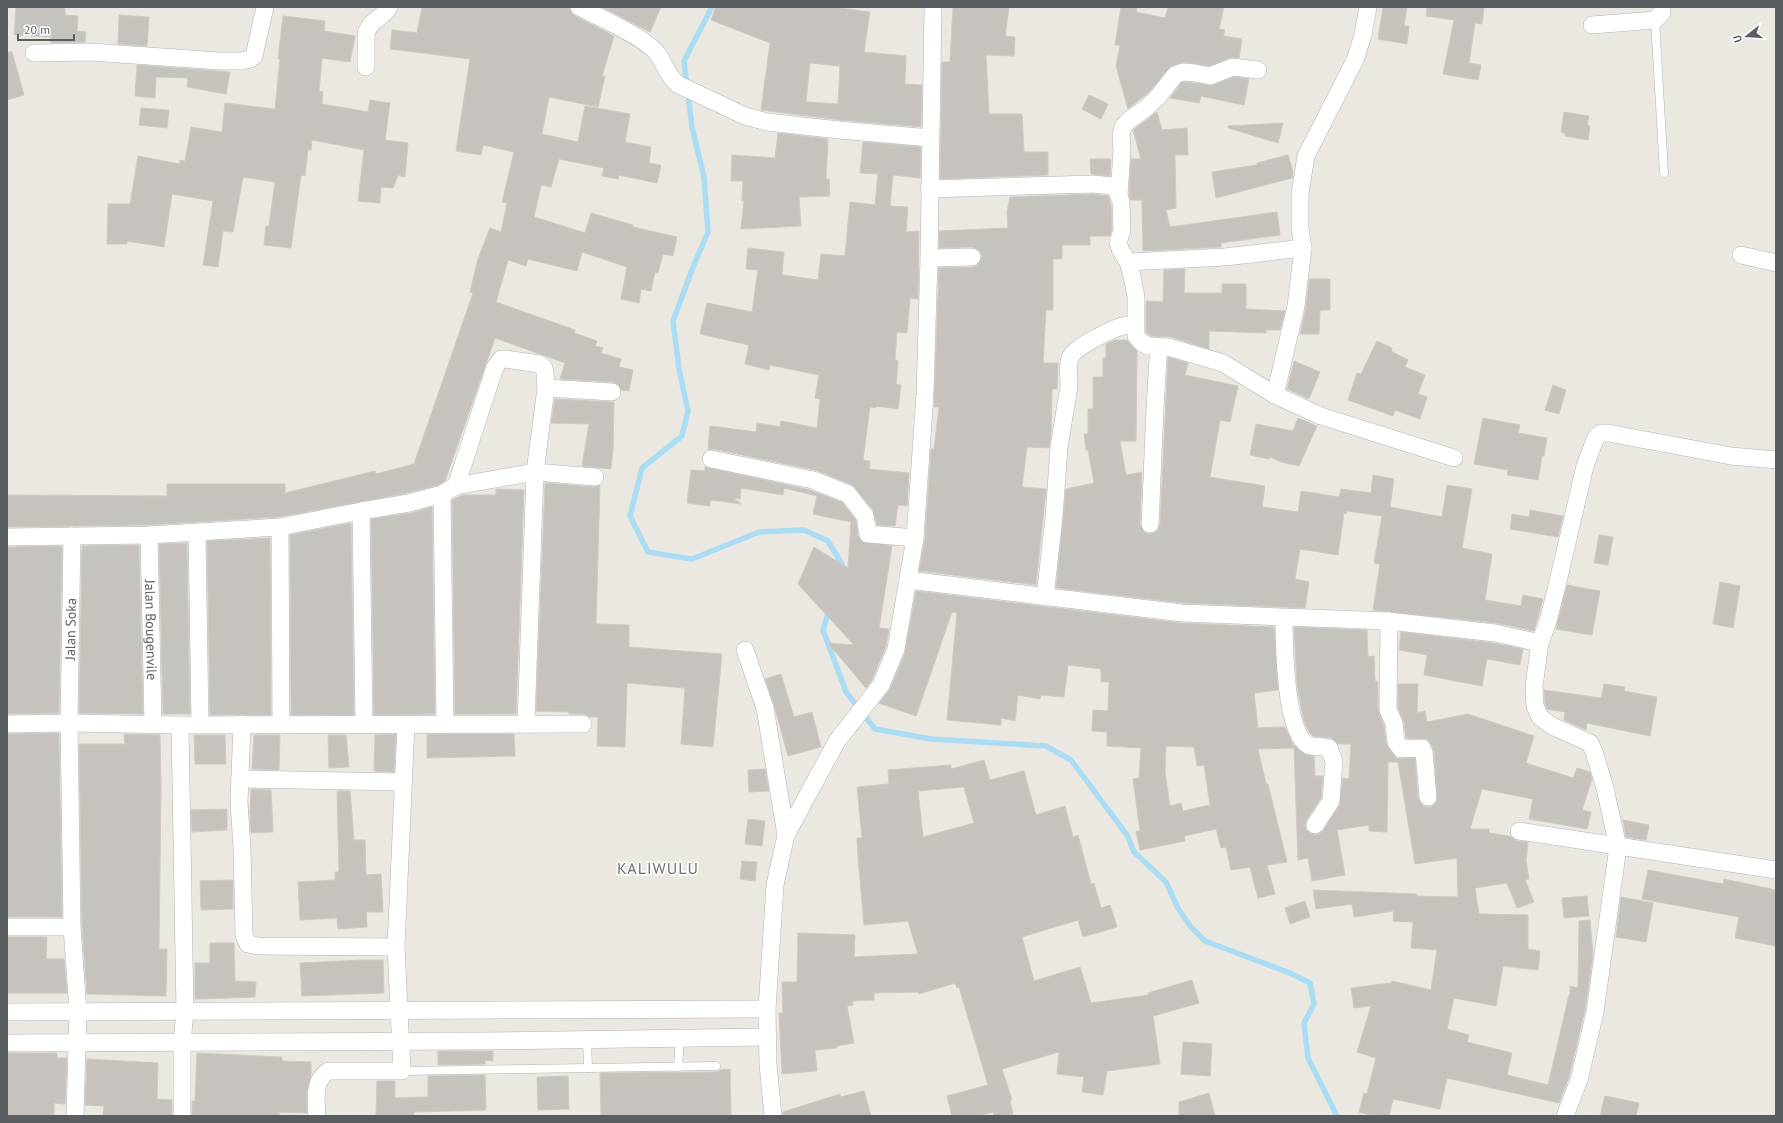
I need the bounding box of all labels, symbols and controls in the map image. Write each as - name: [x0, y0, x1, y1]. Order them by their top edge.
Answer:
- scale bar: [18, 16, 74, 42]
- north arrow: [1727, 16, 1767, 56]
- text: 20 m: [24, 22, 50, 37]
- text: U: [1730, 33, 1745, 44]
- street label: Jalan Bougenvile: [141, 578, 161, 681]
- street label: Jalan Soka: [61, 598, 80, 661]
- district label: KALIWULU: [617, 858, 699, 878]

